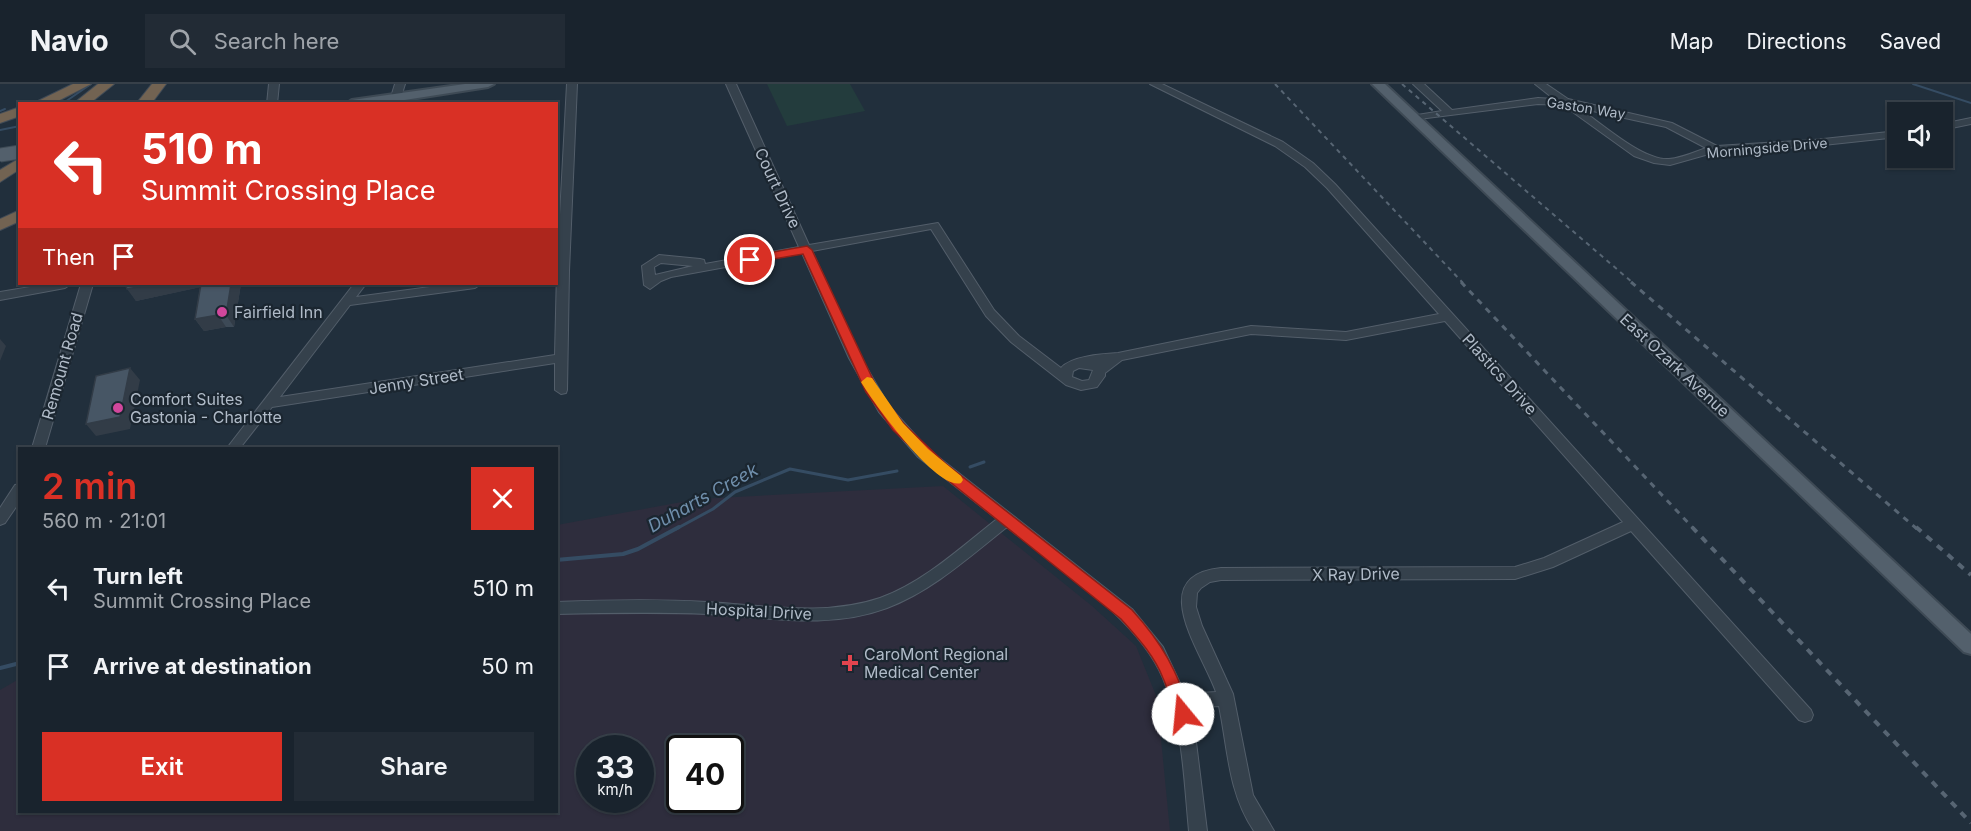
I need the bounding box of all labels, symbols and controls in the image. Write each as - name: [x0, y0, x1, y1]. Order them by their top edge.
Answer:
- search box: [145, 14, 565, 68]
- text: Navio: [30, 24, 109, 58]
- icon: search: [166, 25, 199, 58]
- text: Search here: [214, 28, 339, 54]
- text: Map: [1670, 29, 1713, 54]
- text: Directions: [1746, 29, 1847, 54]
- text: Saved: [1880, 29, 1941, 54]
- street label: Gaston Way: [1546, 93, 1627, 122]
- map controls: [1887, 102, 1953, 168]
- button: sound: [1887, 102, 1953, 168]
- text: 510 m: [141, 123, 263, 174]
- icon: left: [42, 126, 120, 204]
- street label: Morningside Drive: [1706, 134, 1828, 161]
- street label: Court Drive: [751, 145, 805, 231]
- text: Summit Crossing Place: [141, 174, 435, 207]
- pin: [724, 234, 775, 285]
- icon: arrive: [107, 240, 140, 273]
- icon: arrive: [733, 243, 766, 276]
- text: Then: [42, 244, 95, 270]
- place label: Fairfield Inn: [234, 302, 323, 322]
- marker: Fairfield Inn: [215, 305, 229, 319]
- street label: East Ozark Avenue: [1616, 309, 1734, 421]
- street label: Remount Road: [37, 310, 87, 422]
- street label: Plastics Drive: [1458, 329, 1542, 419]
- street label: Jenny Street: [367, 364, 465, 398]
- place label: Comfort Suites Gastonia - Charlotte: [130, 389, 282, 427]
- marker: Comfort Suites Gastonia - Charlotte: [111, 401, 125, 415]
- water label: Duharts Creek: [644, 458, 763, 537]
- text: 2 min: [42, 464, 137, 508]
- button: close: [471, 467, 534, 530]
- text: 560 m · 21:01: [42, 509, 166, 533]
- text: Turn left: [93, 563, 183, 589]
- street label: X Ray Drive: [1312, 563, 1400, 585]
- icon: left: [42, 572, 75, 605]
- text: 510 m: [472, 575, 534, 601]
- text: Summit Crossing Place: [93, 589, 311, 613]
- street label: Hospital Drive: [706, 598, 812, 624]
- place label: CaroMont Regional Medical Center: [864, 644, 1008, 682]
- icon: arrive: [42, 650, 75, 683]
- text: Arrive at destination: [93, 653, 312, 679]
- text: 50 m: [481, 653, 534, 679]
- marker: CaroMont Regional Medical Center: [841, 654, 859, 672]
- position arrow: [1151, 682, 1215, 746]
- button: Exit: [42, 732, 282, 801]
- button: Share: [294, 732, 534, 801]
- speed limit sign: 40: [666, 735, 744, 813]
- text: 33: [596, 749, 634, 785]
- text: km/h: [597, 780, 633, 799]

